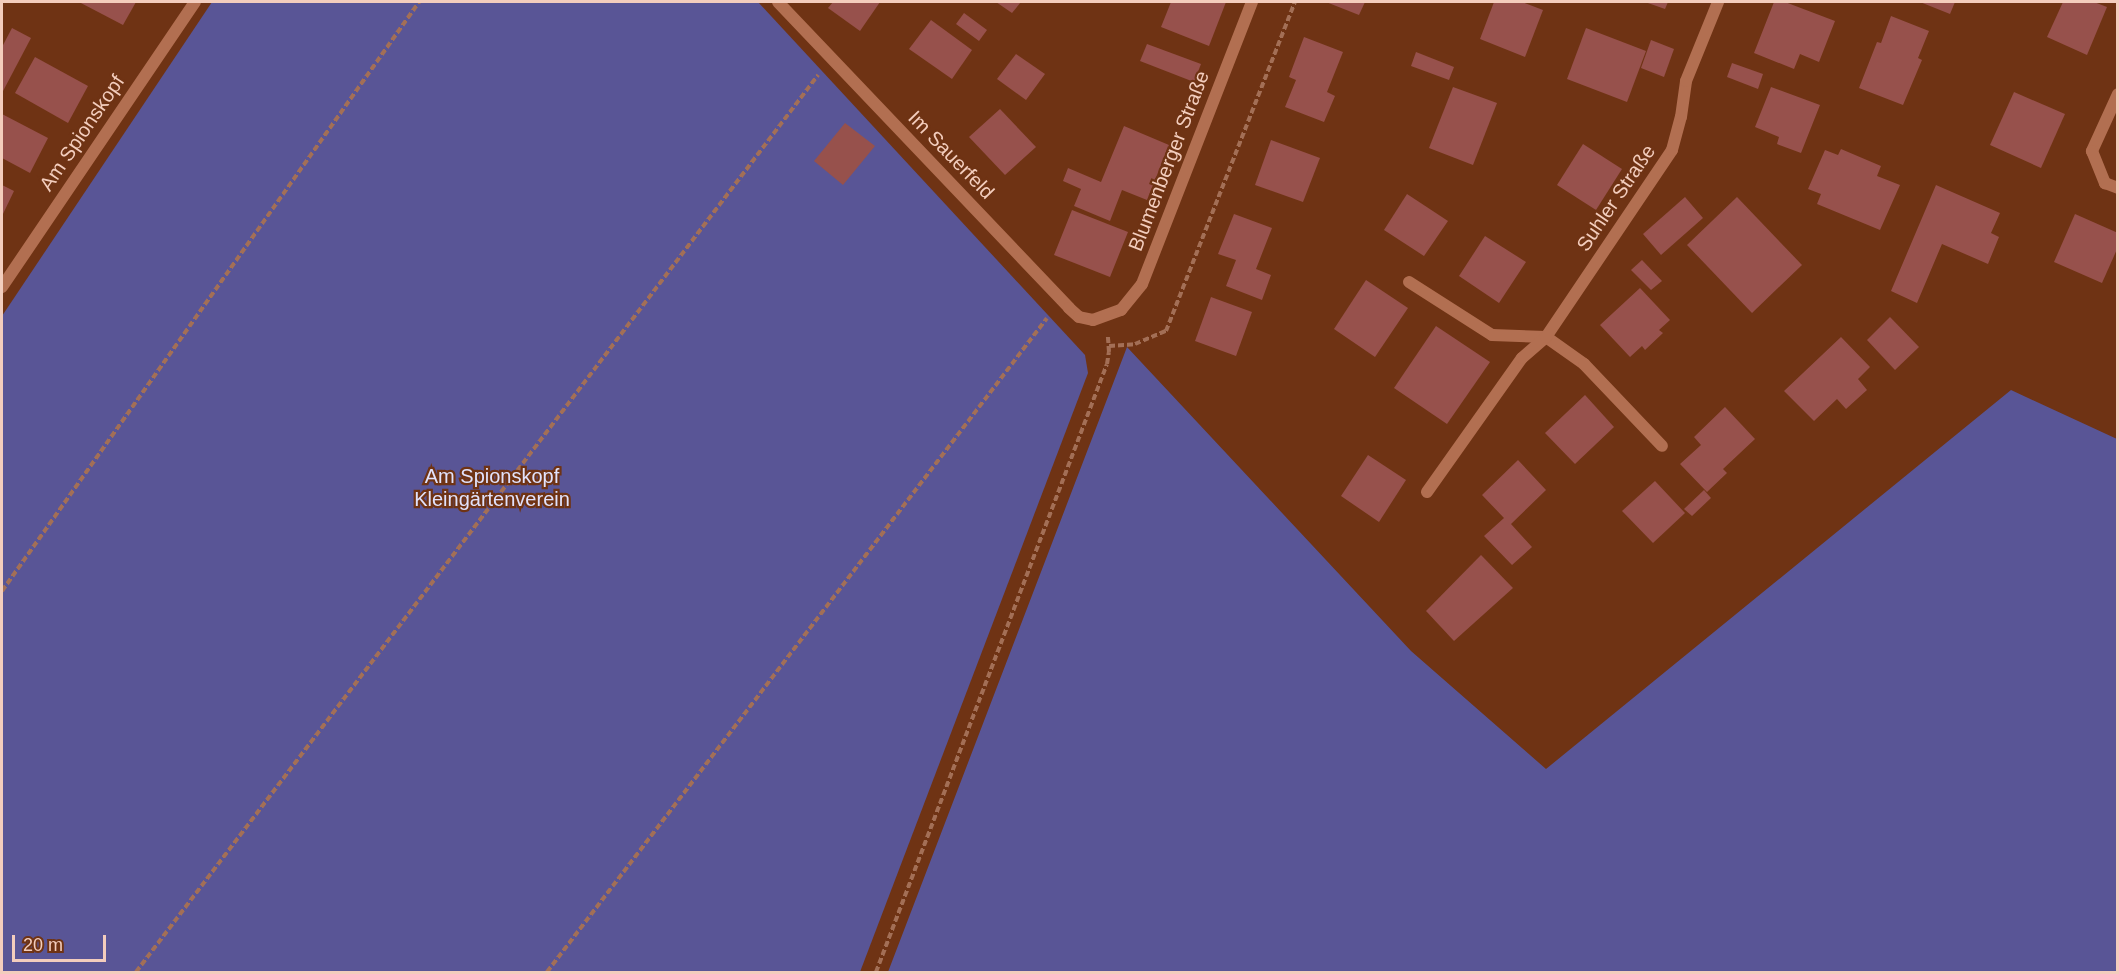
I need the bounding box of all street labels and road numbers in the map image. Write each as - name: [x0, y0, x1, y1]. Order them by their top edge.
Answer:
- street label: Blumenberger Straße: [1124, 67, 1214, 255]
- street label: Am Spionskopf: [34, 71, 130, 195]
- street label: Im Sauerfeld: [903, 106, 999, 204]
- street label: Suhler Straße: [1572, 140, 1660, 256]

